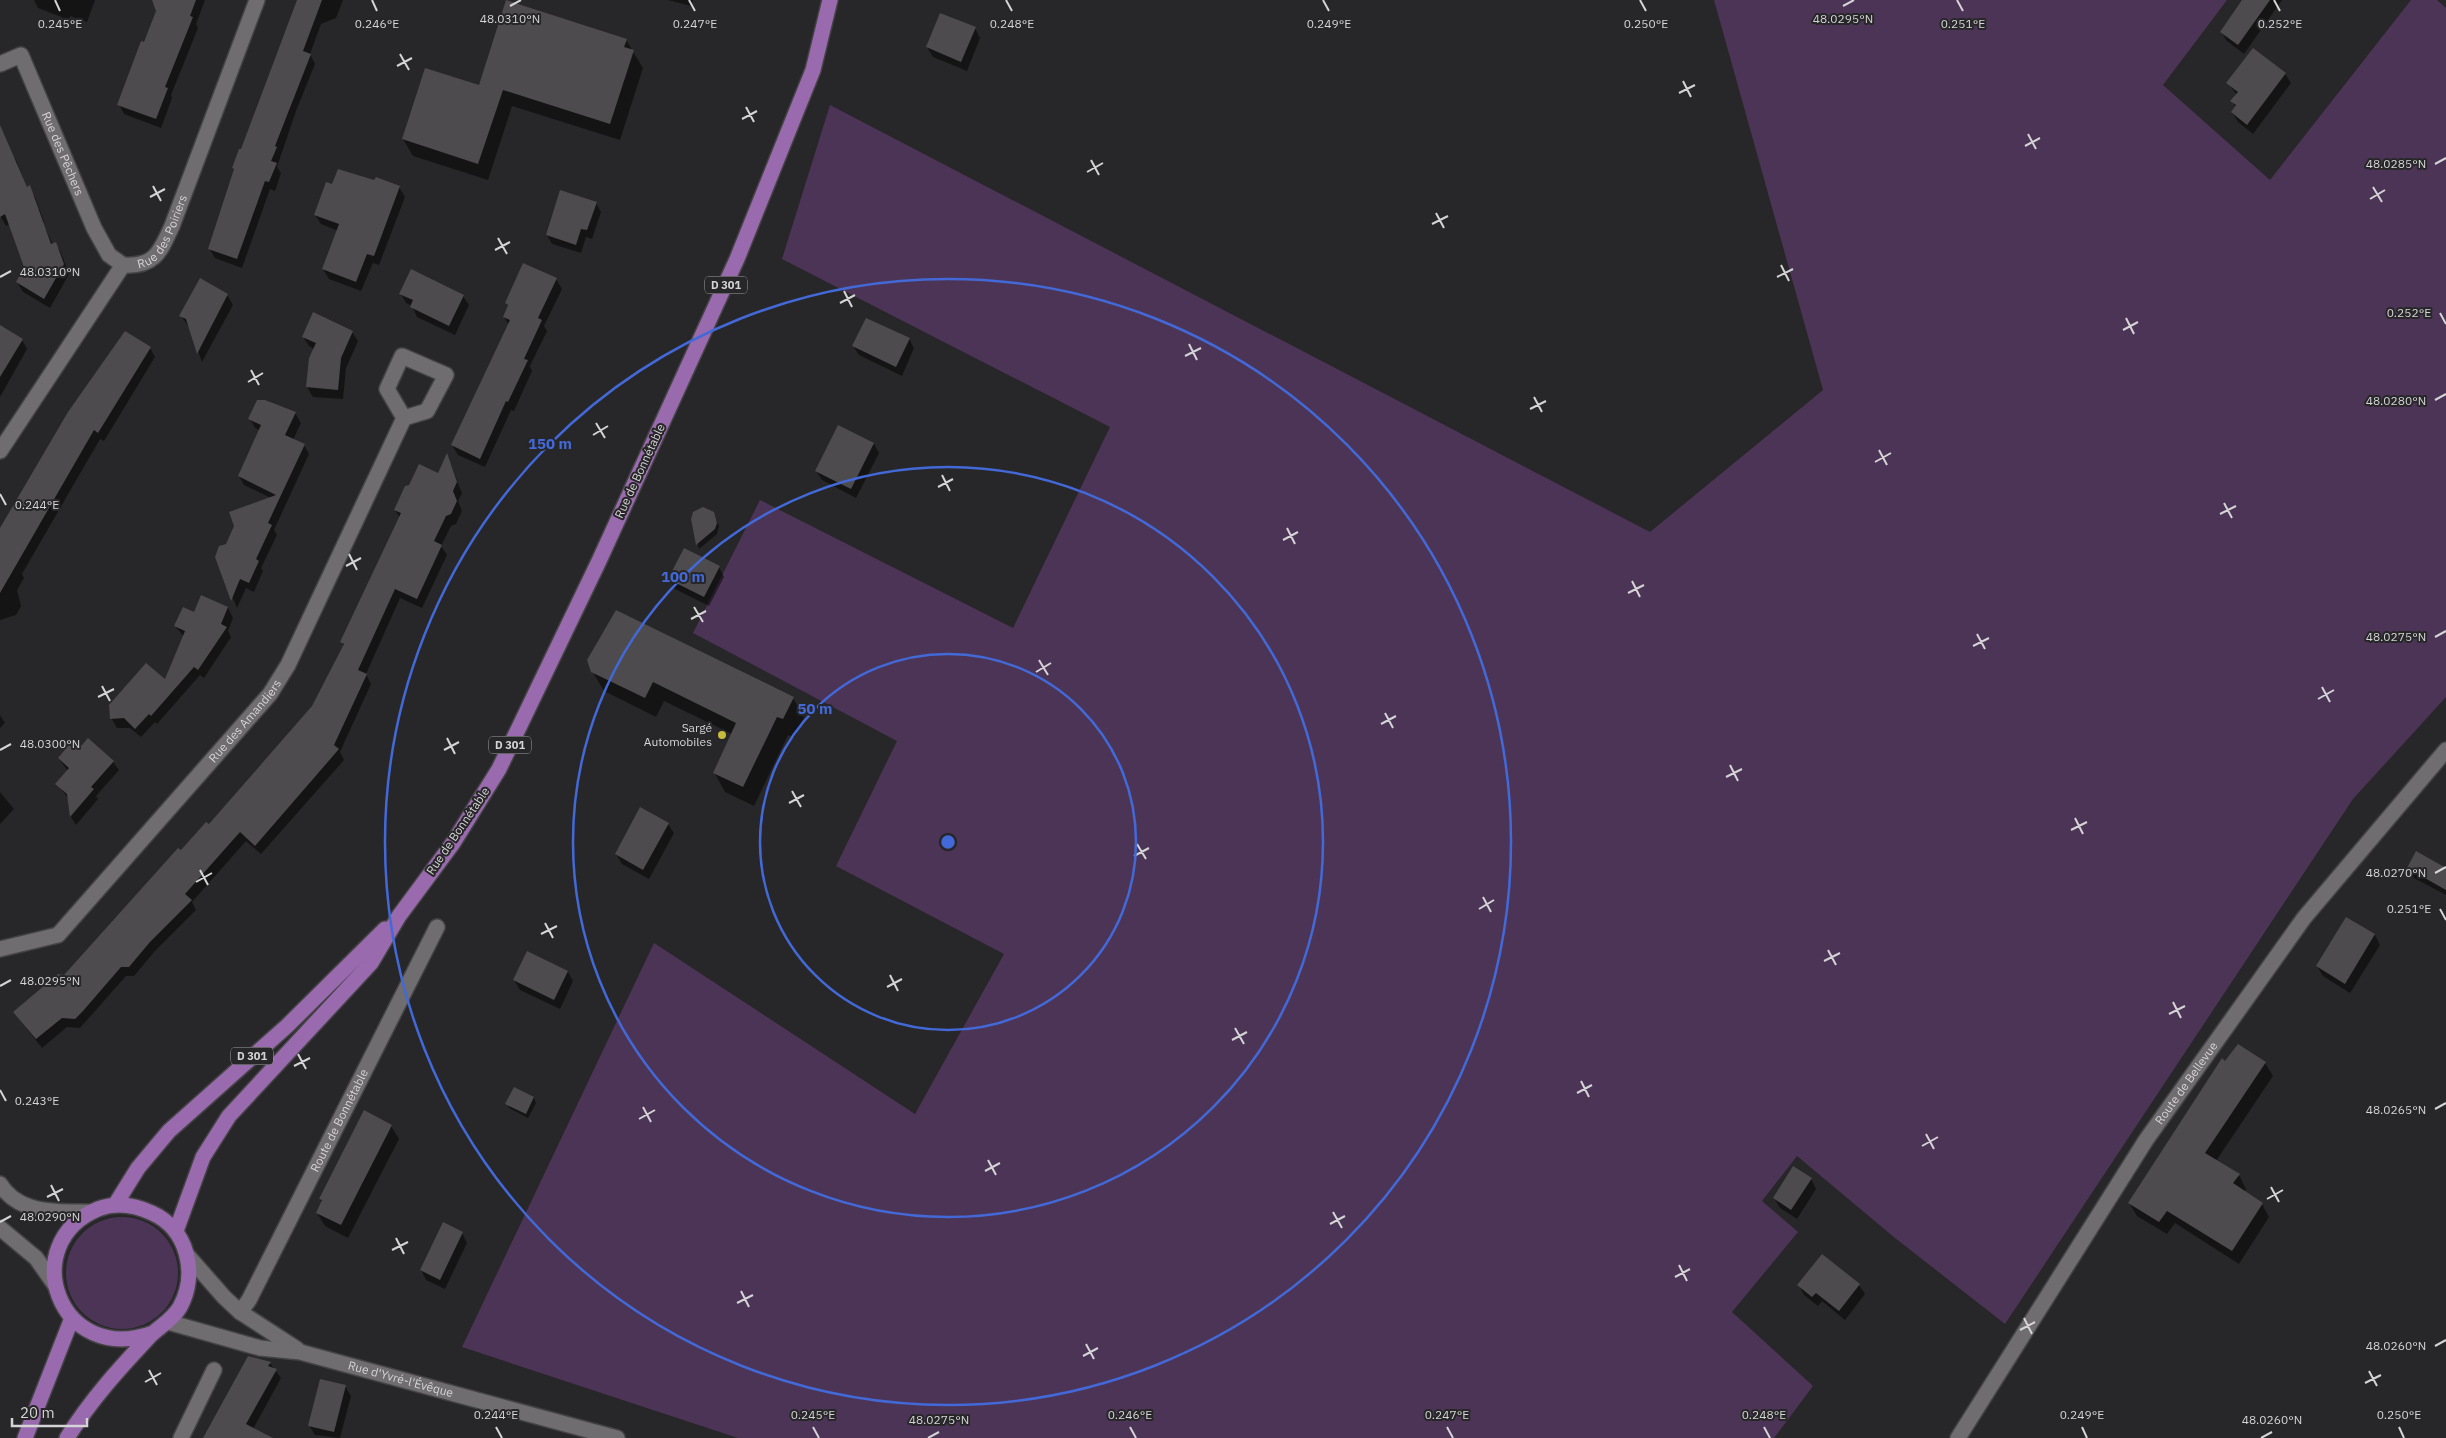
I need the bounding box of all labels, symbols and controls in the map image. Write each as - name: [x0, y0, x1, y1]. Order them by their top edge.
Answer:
- text: 48.0310°N: [480, 11, 540, 26]
- text: 48.0295°N: [1813, 11, 1873, 26]
- text: 0.245°E: [38, 16, 82, 31]
- text: 0.246°E: [355, 16, 399, 31]
- text: 0.247°E: [673, 16, 717, 31]
- text: 0.248°E: [990, 16, 1034, 31]
- text: 0.249°E: [1307, 16, 1351, 31]
- text: 0.250°E: [1624, 16, 1668, 31]
- text: 0.251°E: [1941, 16, 1985, 31]
- text: 0.252°E: [2258, 16, 2302, 31]
- street label: Rue des Pêchers: [39, 109, 87, 198]
- text: 48.0285°N: [2366, 156, 2426, 171]
- street label: Rue des Poiriers: [135, 192, 190, 271]
- text: 48.0310°N: [20, 264, 80, 279]
- road number: D 301: [705, 276, 747, 294]
- text: 0.252°E: [2387, 305, 2431, 320]
- text: 48.0280°N: [2366, 393, 2426, 408]
- street label: Rue de Bonnétable: [611, 421, 668, 520]
- text: 150 m: [528, 434, 572, 453]
- text: 0.244°E: [15, 497, 59, 512]
- text: 100 m: [661, 567, 705, 586]
- text: 48.0275°N: [2366, 629, 2426, 644]
- street label: Rue des Amandiers: [205, 676, 284, 765]
- text: 50 m: [798, 699, 832, 718]
- place label: Sargé Automobiles: [644, 720, 712, 749]
- marker: Sargé Automobiles: [716, 729, 728, 741]
- text: 48.0300°N: [20, 736, 80, 751]
- road number: D 301: [489, 736, 531, 754]
- street label: Rue de Bonnétable: [423, 784, 493, 877]
- centre of rings: [939, 833, 957, 851]
- text: 48.0270°N: [2366, 865, 2426, 880]
- text: 0.251°E: [2387, 901, 2431, 916]
- text: 48.0295°N: [20, 973, 80, 988]
- street label: Route de Bellevue: [2152, 1038, 2221, 1127]
- road number: D 301: [231, 1048, 273, 1064]
- street label: Route de Bonnétable: [307, 1066, 371, 1174]
- text: 0.243°E: [15, 1093, 59, 1108]
- text: 48.0265°N: [2366, 1102, 2426, 1117]
- text: 48.0290°N: [20, 1209, 80, 1224]
- text: 48.0260°N: [2366, 1338, 2426, 1353]
- street label: Rue d'Yvré-l'Évêque: [346, 1357, 455, 1400]
- scale bar: [12, 1396, 88, 1428]
- text: 20 m: [20, 1403, 55, 1422]
- text: 0.244°E: [474, 1407, 518, 1422]
- text: 0.245°E: [791, 1407, 835, 1422]
- text: 0.246°E: [1108, 1407, 1152, 1422]
- text: 0.247°E: [1425, 1407, 1469, 1422]
- text: 0.248°E: [1742, 1407, 1786, 1422]
- text: 0.249°E: [2060, 1407, 2104, 1422]
- text: 0.250°E: [2377, 1407, 2421, 1422]
- text: 48.0275°N: [909, 1412, 969, 1427]
- text: 48.0260°N: [2242, 1412, 2302, 1427]

